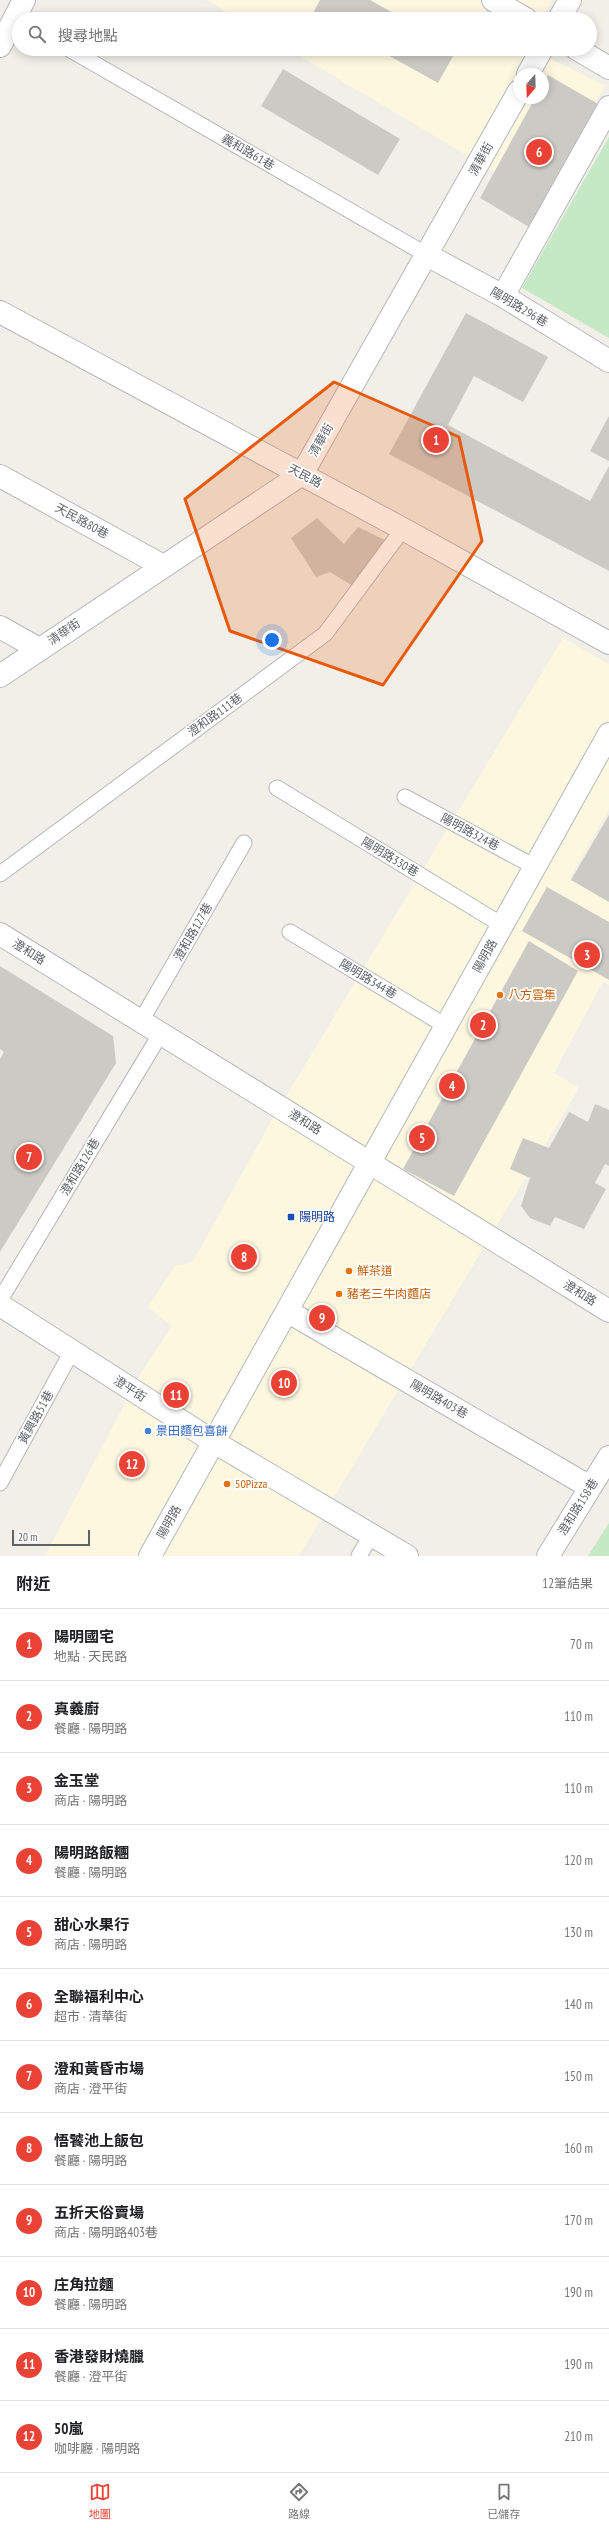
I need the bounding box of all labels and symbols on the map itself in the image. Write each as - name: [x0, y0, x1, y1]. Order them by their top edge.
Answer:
- north arrow: [513, 68, 549, 104]
- street label: 義和路61巷: [219, 130, 277, 173]
- pin: 6: [526, 137, 552, 167]
- street label: 清華街: [465, 139, 496, 178]
- street label: 陽明路296巷: [488, 284, 551, 330]
- street label: 清華街: [305, 420, 336, 459]
- pin: 1: [423, 425, 449, 455]
- street label: 天民路: [286, 460, 325, 491]
- street label: 天民路80巷: [53, 500, 112, 541]
- street label: 清華街: [45, 615, 83, 648]
- your location: [262, 630, 282, 650]
- street label: 澄和路111巷: [184, 690, 245, 740]
- street label: 陽明路324巷: [438, 810, 502, 853]
- street label: 陽明路330巷: [359, 834, 422, 880]
- street label: 澄和路127巷: [170, 900, 215, 963]
- street label: 澄和路: [10, 936, 49, 967]
- street label: 陽明路: [469, 936, 500, 975]
- pin: 3: [574, 940, 600, 970]
- street label: 陽明路344巷: [337, 956, 400, 1002]
- place label: 八方雲集: [508, 987, 556, 1002]
- marker: 八方雲集: [495, 990, 505, 1000]
- pin: 2: [470, 1010, 496, 1040]
- pin: 4: [439, 1071, 465, 1101]
- street label: 澄和路: [286, 1106, 325, 1137]
- pin: 5: [409, 1123, 435, 1153]
- street label: 澄和路126巷: [57, 1135, 103, 1198]
- pin: 7: [16, 1142, 42, 1172]
- place label: 陽明路: [299, 1209, 335, 1224]
- marker: 陽明路: [286, 1212, 296, 1222]
- pin: 8: [231, 1242, 257, 1272]
- place label: 鮮茶道: [357, 1263, 393, 1278]
- marker: 鮮茶道: [344, 1266, 354, 1276]
- street label: 澄和路: [561, 1277, 600, 1308]
- place label: 豬老三牛肉麵店: [347, 1286, 431, 1301]
- marker: 豬老三牛肉麵店: [334, 1289, 344, 1299]
- pin: 9: [309, 1303, 335, 1333]
- pin: 10: [271, 1368, 297, 1398]
- street label: 澄平街: [111, 1372, 149, 1405]
- street label: 陽明路403巷: [408, 1376, 471, 1421]
- pin: 11: [163, 1380, 189, 1410]
- street label: 黃興路51巷: [15, 1387, 56, 1446]
- place label: 景田麵包喜餅: [156, 1423, 228, 1438]
- marker: 景田麵包喜餅: [143, 1426, 153, 1436]
- pin: 12: [119, 1449, 145, 1479]
- place label: 50Pizza: [235, 1476, 267, 1491]
- street label: 澄和路158巷: [554, 1476, 601, 1538]
- marker: 50Pizza: [222, 1479, 232, 1489]
- street label: 陽明路: [153, 1502, 184, 1541]
- scale bar: [12, 1528, 90, 1547]

